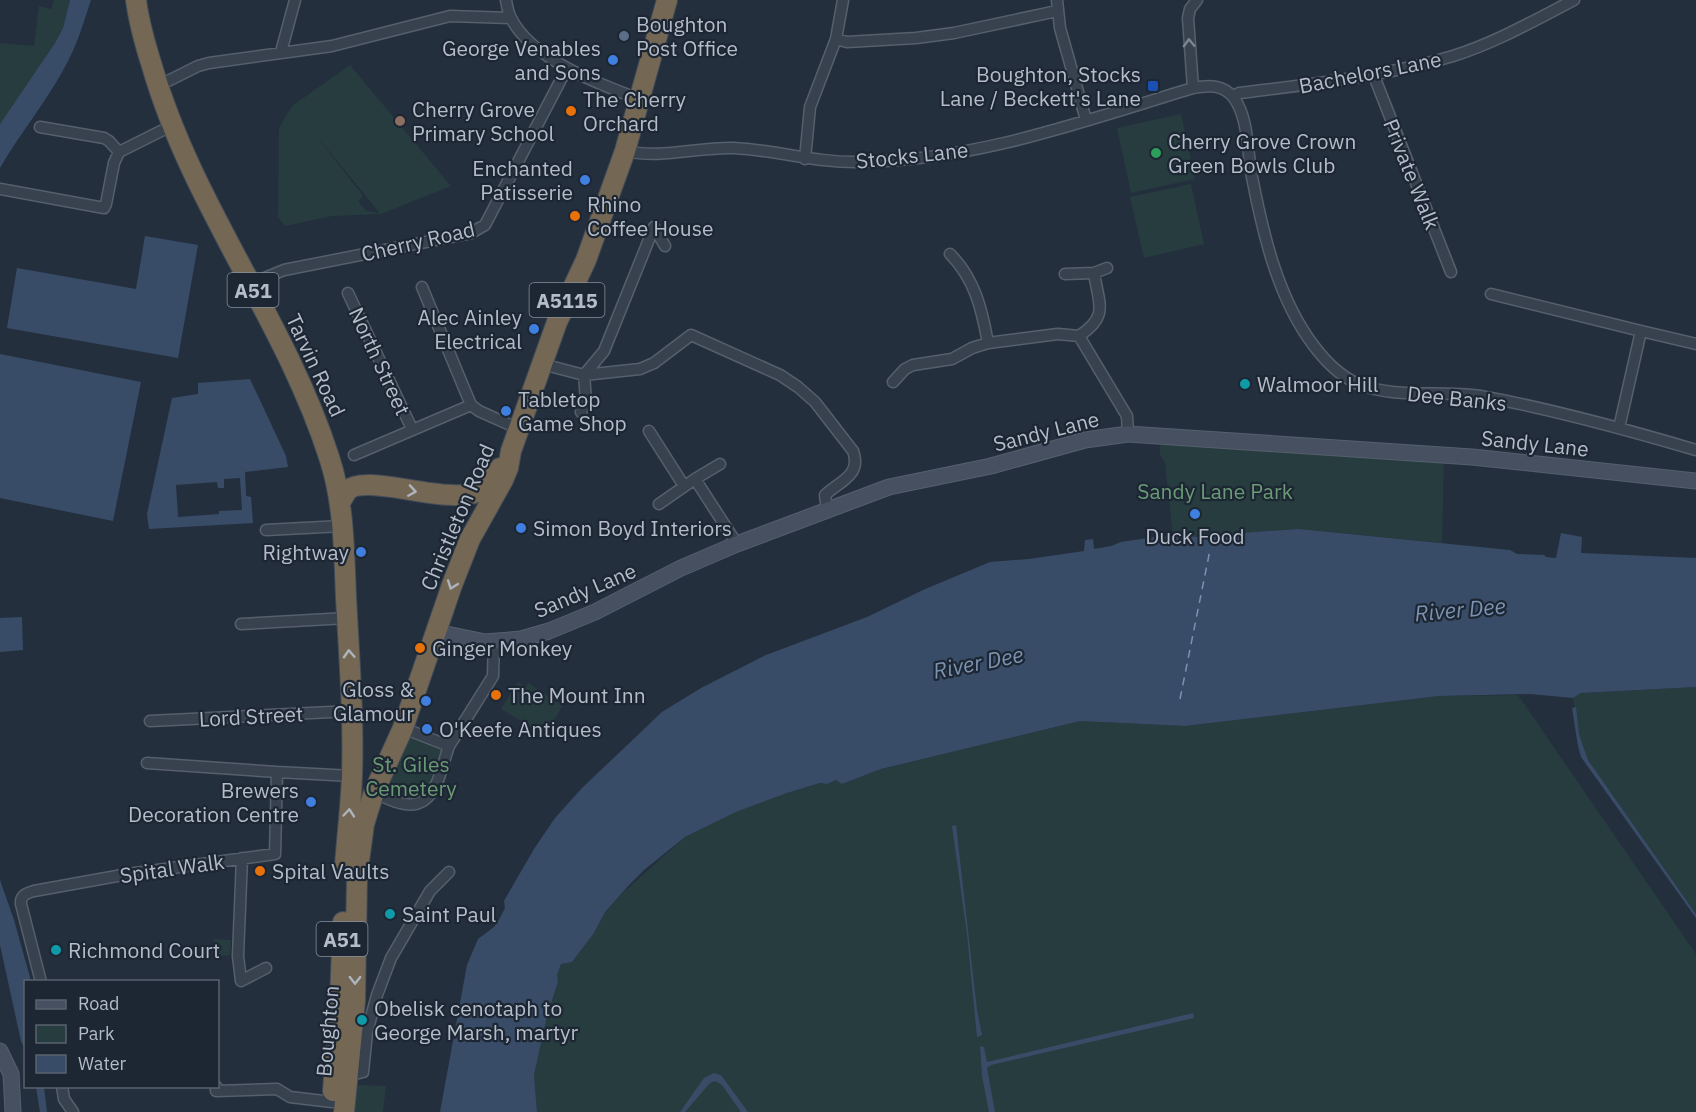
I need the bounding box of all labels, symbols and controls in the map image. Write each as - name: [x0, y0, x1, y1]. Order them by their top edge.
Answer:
- place label: Boughton Post Office: [636, 10, 738, 62]
- marker: Boughton Post Office: [617, 29, 631, 43]
- place label: George Venables and Sons: [442, 34, 601, 86]
- one-way arrow: [1183, 38, 1196, 47]
- street label: Bachelors Lane: [1296, 44, 1444, 100]
- marker: George Venables and Sons: [606, 53, 620, 67]
- place label: Boughton, Stocks Lane / Beckett's Lane: [940, 60, 1141, 112]
- marker: Boughton, Stocks Lane / Beckett's Lane: [1146, 79, 1160, 93]
- place label: The Cherry Orchard: [583, 85, 687, 137]
- place label: Cherry Grove Primary School: [412, 95, 555, 147]
- marker: The Cherry Orchard: [564, 104, 578, 118]
- marker: Cherry Grove Primary School: [393, 114, 407, 128]
- street label: Private Walk: [1377, 114, 1447, 234]
- place label: Cherry Grove Crown Green Bowls Club: [1168, 127, 1356, 179]
- street label: Stocks Lane: [854, 135, 970, 175]
- marker: Cherry Grove Crown Green Bowls Club: [1149, 146, 1163, 160]
- place label: Enchanted Patisserie: [472, 154, 573, 206]
- marker: Enchanted Patisserie: [578, 173, 592, 187]
- place label: Rhino Coffee House: [587, 190, 714, 242]
- marker: Rhino Coffee House: [568, 209, 582, 223]
- street label: Cherry Road: [358, 214, 478, 268]
- road number: A51: [228, 273, 278, 307]
- road number: A5115: [530, 283, 604, 317]
- street label: North Street: [343, 302, 417, 420]
- place label: Alec Ainley Electrical: [418, 303, 523, 355]
- street label: Tarvin Road: [280, 309, 352, 421]
- marker: Alec Ainley Electrical: [527, 322, 541, 336]
- place label: Walmoor Hill: [1257, 370, 1379, 398]
- marker: Walmoor Hill: [1238, 377, 1252, 391]
- street label: Dee Banks: [1406, 379, 1508, 417]
- place label: Tabletop Game Shop: [518, 385, 627, 437]
- marker: Tabletop Game Shop: [499, 404, 513, 418]
- street label: Sandy Lane: [990, 404, 1102, 458]
- street label: Sandy Lane: [1480, 423, 1590, 463]
- street label: Christleton Road: [413, 439, 501, 595]
- park label: Sandy Lane Park: [1137, 477, 1293, 505]
- one-way arrow: [407, 484, 416, 496]
- marker: Duck Food: [1188, 507, 1202, 521]
- place label: Simon Boyd Interiors: [533, 514, 732, 542]
- marker: Simon Boyd Interiors: [514, 521, 528, 535]
- place label: Duck Food: [1145, 522, 1245, 550]
- place label: Rightway: [262, 538, 350, 566]
- marker: Rightway: [354, 545, 368, 559]
- street label: Sandy Lane: [530, 556, 640, 624]
- one-way arrow: [447, 579, 460, 590]
- water label: River Dee: [1413, 591, 1507, 627]
- place label: Ginger Monkey: [432, 634, 573, 662]
- water label: River Dee: [930, 639, 1026, 685]
- marker: Ginger Monkey: [413, 641, 427, 655]
- one-way arrow: [343, 650, 356, 659]
- place label: Gloss & Glamour: [333, 675, 414, 727]
- place label: The Mount Inn: [508, 681, 646, 709]
- marker: The Mount Inn: [489, 688, 503, 702]
- marker: Gloss & Glamour: [419, 694, 433, 708]
- street label: Lord Street: [198, 699, 304, 733]
- place label: O'Keefe Antiques: [439, 715, 602, 743]
- marker: O'Keefe Antiques: [420, 722, 434, 736]
- park label: St. Giles Cemetery: [365, 750, 457, 802]
- place label: Brewers Decoration Centre: [128, 776, 299, 828]
- marker: Brewers Decoration Centre: [304, 795, 318, 809]
- one-way arrow: [342, 808, 355, 818]
- street label: Spital Walk: [118, 847, 226, 889]
- place label: Spital Vaults: [272, 857, 389, 885]
- marker: Spital Vaults: [253, 864, 267, 878]
- place label: Saint Paul: [402, 900, 497, 928]
- marker: Saint Paul: [383, 907, 397, 921]
- road number: A51: [316, 922, 368, 956]
- place label: Richmond Court: [68, 936, 220, 964]
- marker: Richmond Court: [49, 943, 63, 957]
- one-way arrow: [349, 976, 362, 985]
- legend: [24, 980, 219, 1088]
- street label: Boughton: [309, 984, 345, 1078]
- text: Road: [78, 992, 119, 1015]
- place label: Obelisk cenotaph to George Marsh, martyr: [374, 994, 579, 1046]
- marker: Obelisk cenotaph to George Marsh, martyr: [355, 1013, 369, 1027]
- text: Park: [78, 1022, 115, 1045]
- text: Water: [78, 1052, 127, 1075]

